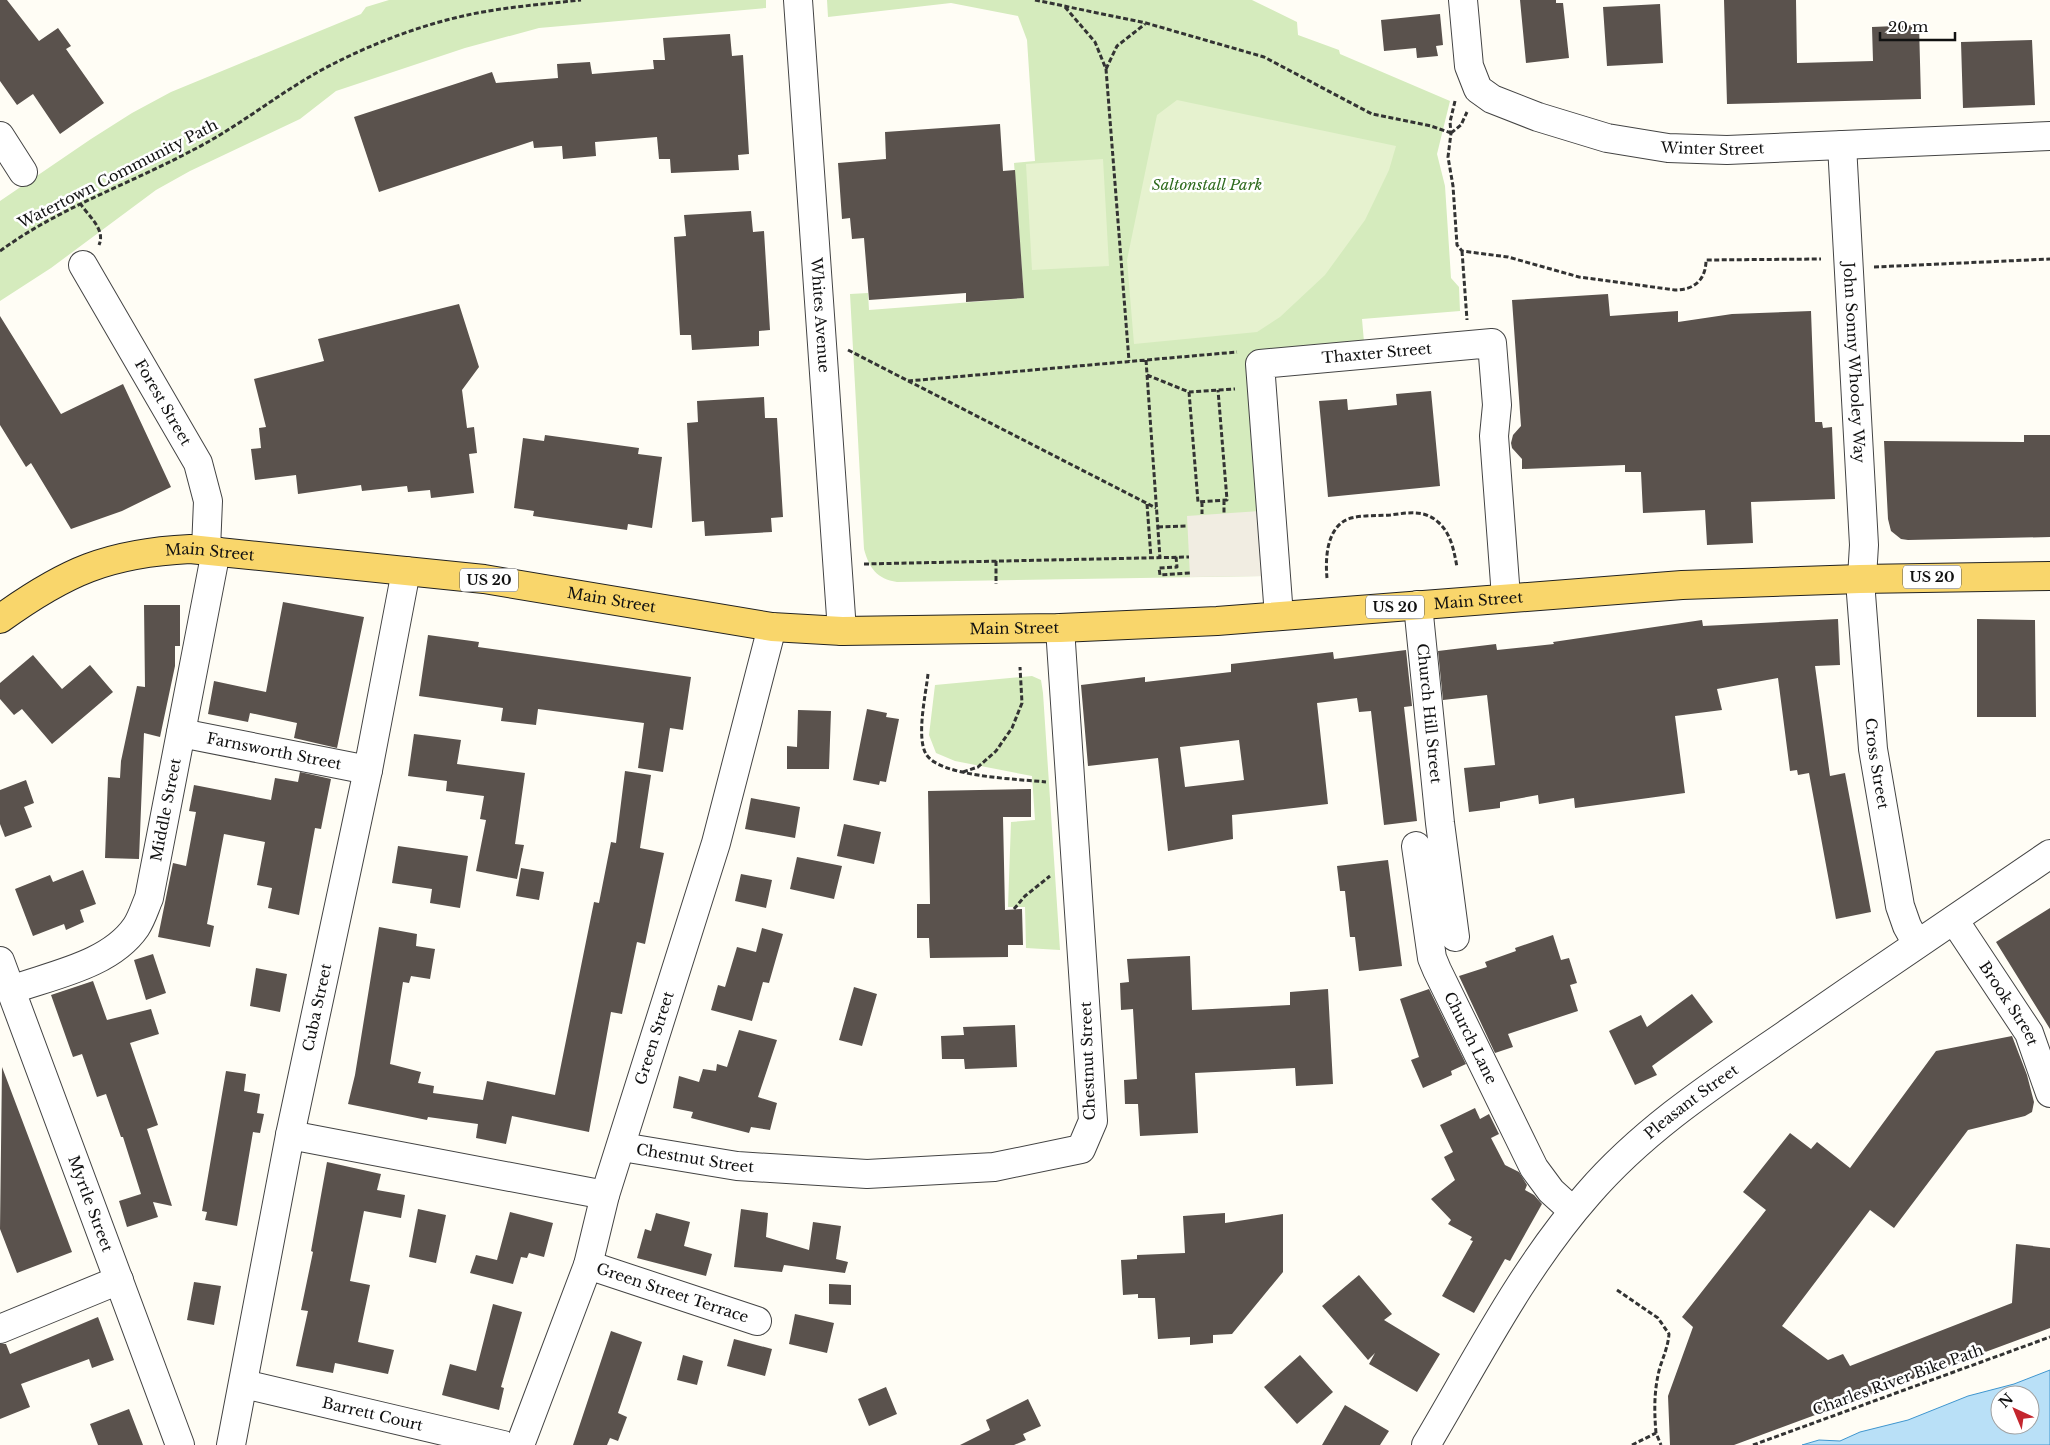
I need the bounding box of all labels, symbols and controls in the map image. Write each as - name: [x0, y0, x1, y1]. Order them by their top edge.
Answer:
- scale bar: [1880, 10, 1955, 42]
- text: 20 m: [1888, 17, 1928, 36]
- street label: Watertown Community Path: [14, 115, 221, 233]
- street label: Winter Street: [1659, 138, 1765, 159]
- park label: Saltonstall Park: [1152, 175, 1262, 194]
- street label: Whites Avenue: [807, 256, 834, 373]
- street label: John Sonny Whooley Way: [1839, 260, 1869, 464]
- street label: Thaxter Street: [1321, 338, 1433, 367]
- street label: Forest Street: [131, 356, 196, 449]
- street label: Main Street: [164, 539, 256, 565]
- road number: US 20: [1903, 566, 1961, 588]
- road number: US 20: [460, 568, 518, 592]
- street label: Main Street: [566, 583, 658, 617]
- street label: Main Street: [1433, 587, 1524, 613]
- road number: US 20: [1366, 596, 1424, 618]
- street label: Main Street: [969, 618, 1059, 638]
- street label: Church Hill Street: [1413, 643, 1446, 785]
- street label: Cross Street: [1862, 717, 1893, 811]
- street label: Farnsworth Street: [205, 728, 344, 774]
- street label: Middle Street: [146, 756, 185, 863]
- street label: Brook Street: [1975, 958, 2043, 1048]
- street label: Cuba Street: [298, 961, 335, 1053]
- street label: Green Street: [630, 988, 678, 1087]
- street label: Church Lane: [1440, 989, 1501, 1087]
- street label: Chestnut Street: [1076, 1001, 1099, 1121]
- street label: Pleasant Street: [1640, 1060, 1742, 1143]
- street label: Chestnut Street: [635, 1139, 755, 1176]
- street label: Myrtle Street: [64, 1153, 117, 1255]
- street label: Green Street Terrace: [594, 1258, 751, 1327]
- street label: Charles River Bike Path: [1810, 1340, 1986, 1419]
- north arrow: [1990, 1385, 2040, 1435]
- text: N: [1995, 1390, 2017, 1412]
- street label: Barrett Court: [320, 1393, 425, 1435]

